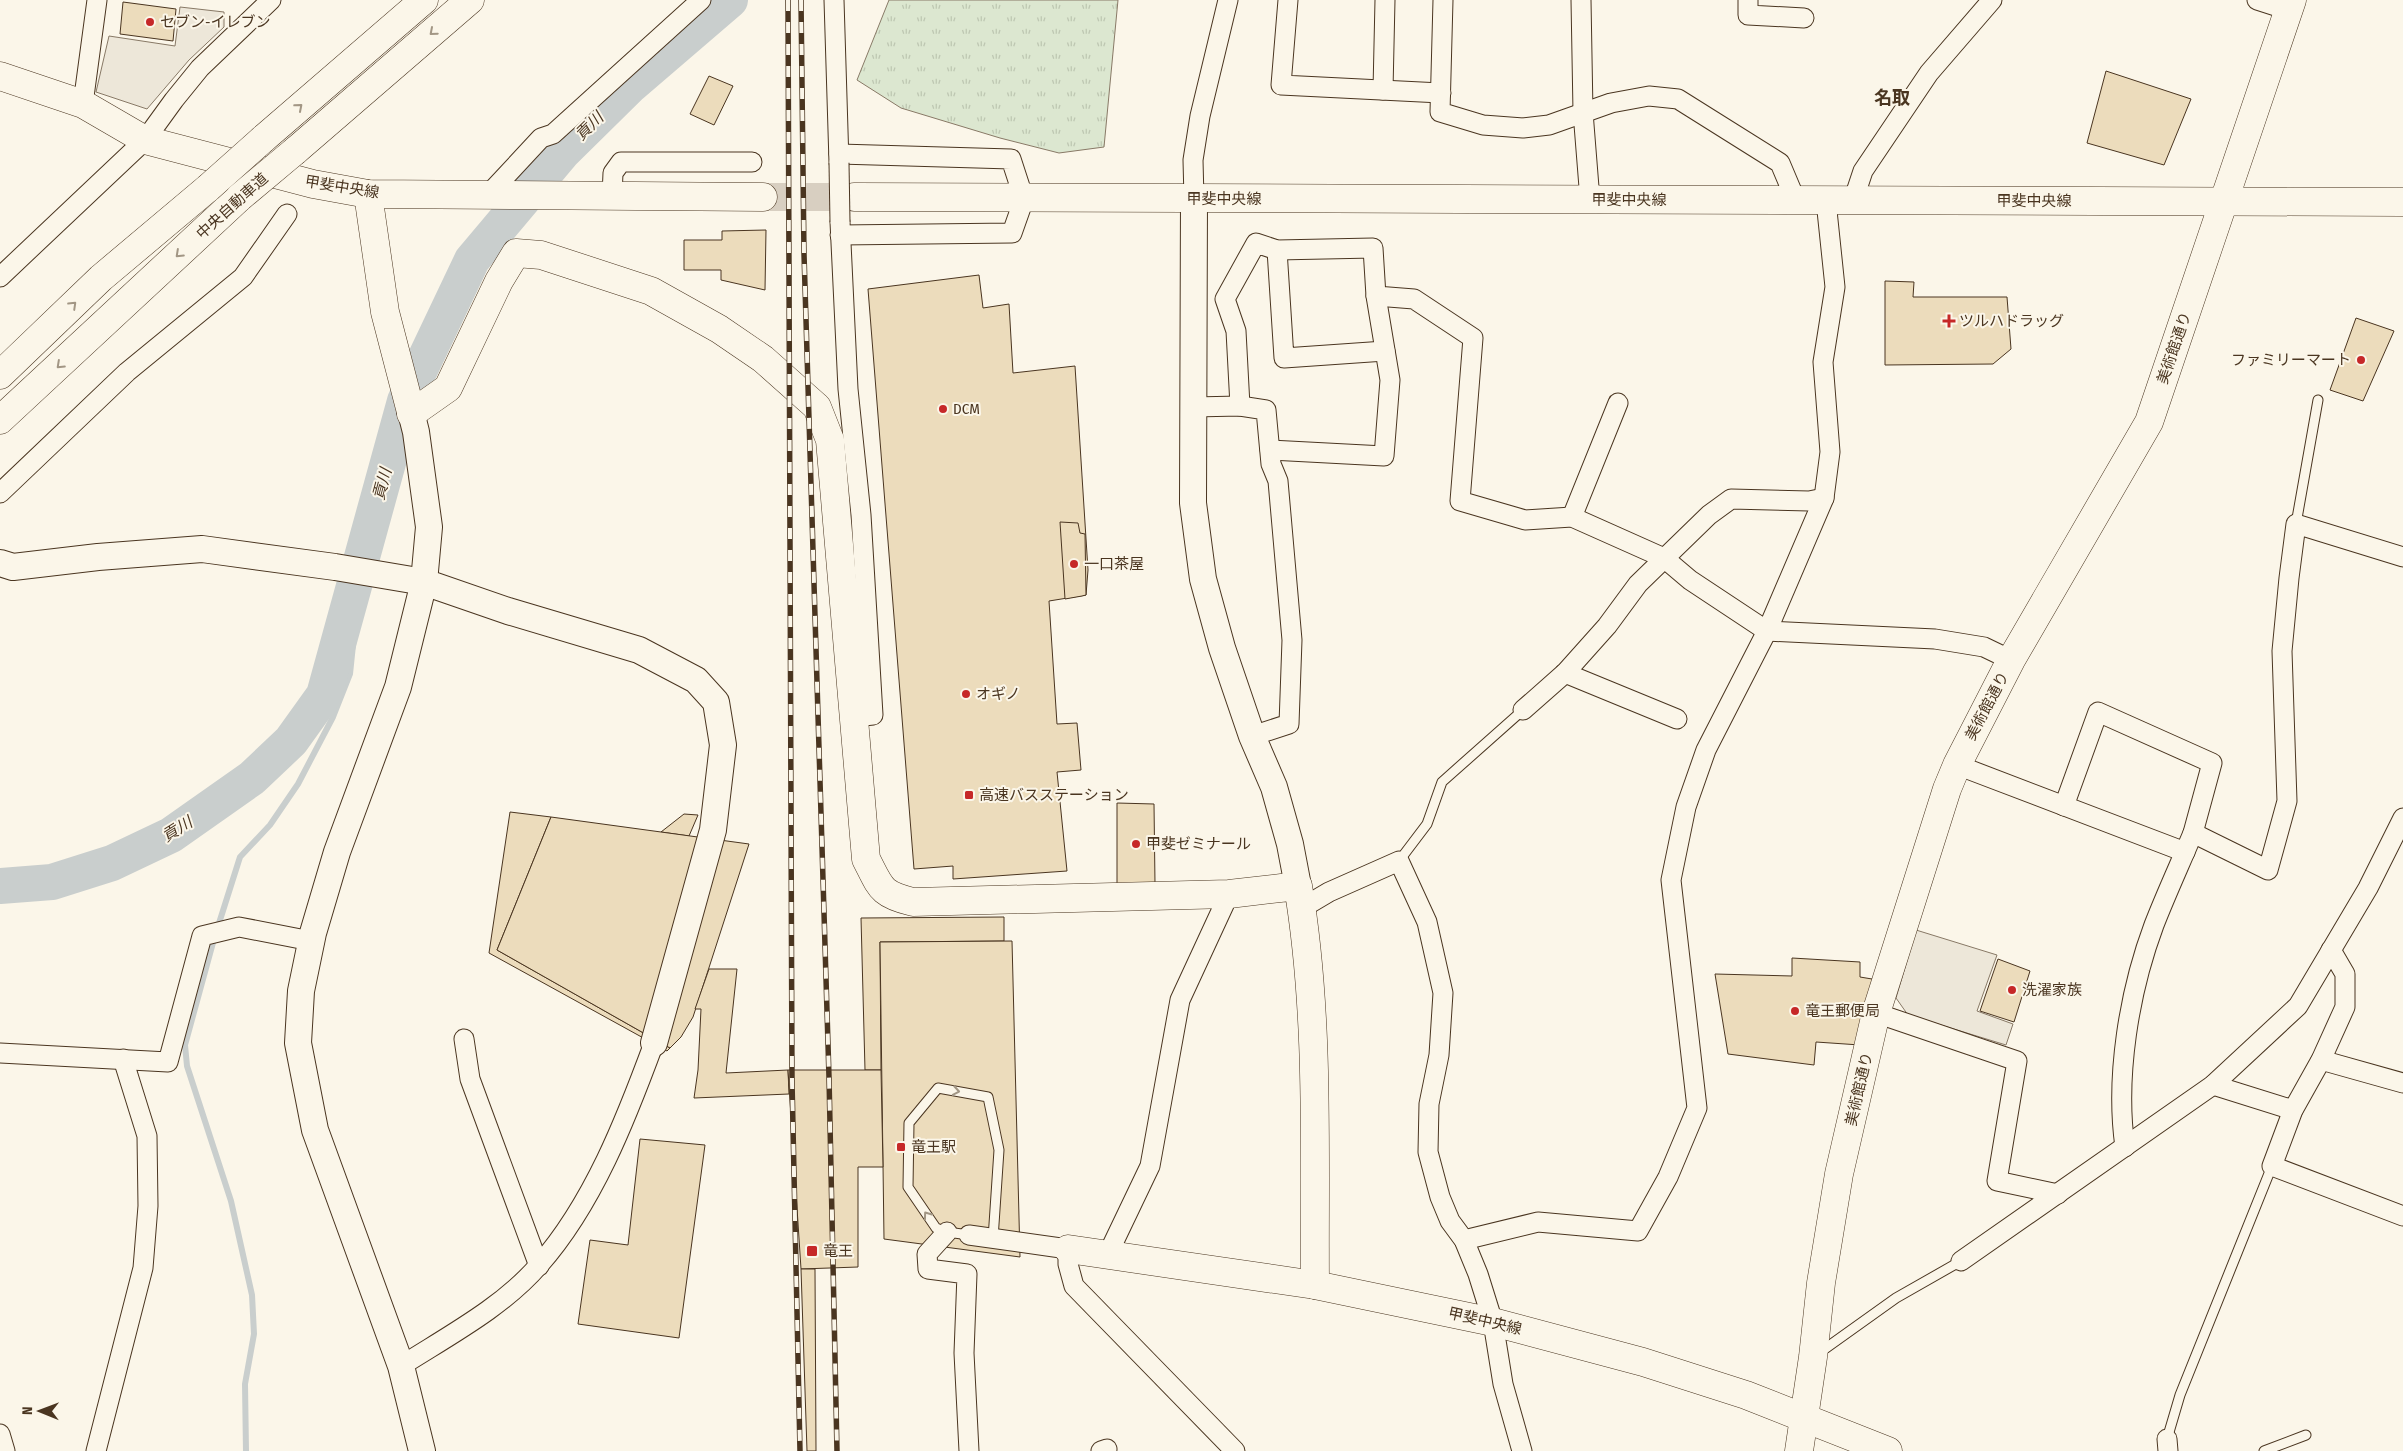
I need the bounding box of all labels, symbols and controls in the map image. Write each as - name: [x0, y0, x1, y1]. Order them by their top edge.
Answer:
- place label: セブン-イレブン: [160, 13, 271, 31]
- marker: セブン-イレブン: [144, 16, 156, 28]
- one-way arrow: [430, 26, 439, 35]
- district label: 名取: [1874, 87, 1910, 109]
- one-way arrow: [294, 104, 303, 113]
- water label: 貢川: [571, 107, 608, 144]
- street label: 中央自動車道: [193, 169, 271, 243]
- street label: 甲斐中央線: [304, 172, 380, 202]
- street label: 甲斐中央線: [1186, 190, 1262, 208]
- street label: 甲斐中央線: [1591, 191, 1667, 209]
- street label: 甲斐中央線: [1996, 192, 2072, 210]
- one-way arrow: [175, 248, 184, 257]
- one-way arrow: [67, 302, 76, 311]
- street label: 美術館通り: [2153, 310, 2195, 386]
- place label: ツルハドラッグ: [1959, 312, 2064, 330]
- marker: ツルハドラッグ: [1943, 315, 1955, 327]
- place label: ファミリーマート: [2231, 351, 2351, 369]
- marker: ファミリーマート: [2355, 354, 2367, 366]
- one-way arrow: [56, 359, 65, 368]
- place label: DCM: [953, 400, 980, 418]
- marker: DCM: [937, 403, 949, 415]
- water label: 貢川: [369, 464, 396, 502]
- place label: 一口茶屋: [1084, 555, 1144, 573]
- marker: 一口茶屋: [1068, 558, 1080, 570]
- street label: 美術館通り: [1961, 669, 2013, 743]
- place label: オギノ: [976, 685, 1020, 703]
- marker: オギノ: [960, 688, 972, 700]
- place label: 高速バスステーション: [979, 786, 1129, 804]
- marker: 高速バスステーション: [963, 789, 975, 801]
- water label: 貢川: [158, 811, 197, 846]
- place label: 甲斐ゼミナール: [1146, 835, 1251, 853]
- marker: 甲斐ゼミナール: [1130, 838, 1142, 850]
- place label: 洗濯家族: [2022, 981, 2082, 999]
- marker: 洗濯家族: [2006, 984, 2018, 996]
- place label: 竜王郵便局: [1805, 1002, 1880, 1020]
- marker: 竜王郵便局: [1789, 1005, 1801, 1017]
- street label: 美術館通り: [1842, 1050, 1876, 1128]
- one-way arrow: [952, 1086, 960, 1096]
- place label: 竜王駅: [911, 1138, 956, 1156]
- marker: 竜王駅: [895, 1141, 907, 1153]
- one-way arrow: [924, 1211, 933, 1221]
- place label: 竜王: [823, 1242, 853, 1260]
- marker: 竜王: [805, 1244, 819, 1258]
- street label: 甲斐中央線: [1446, 1304, 1524, 1338]
- north arrow: [15, 1386, 65, 1436]
- text: N: [19, 1406, 36, 1415]

